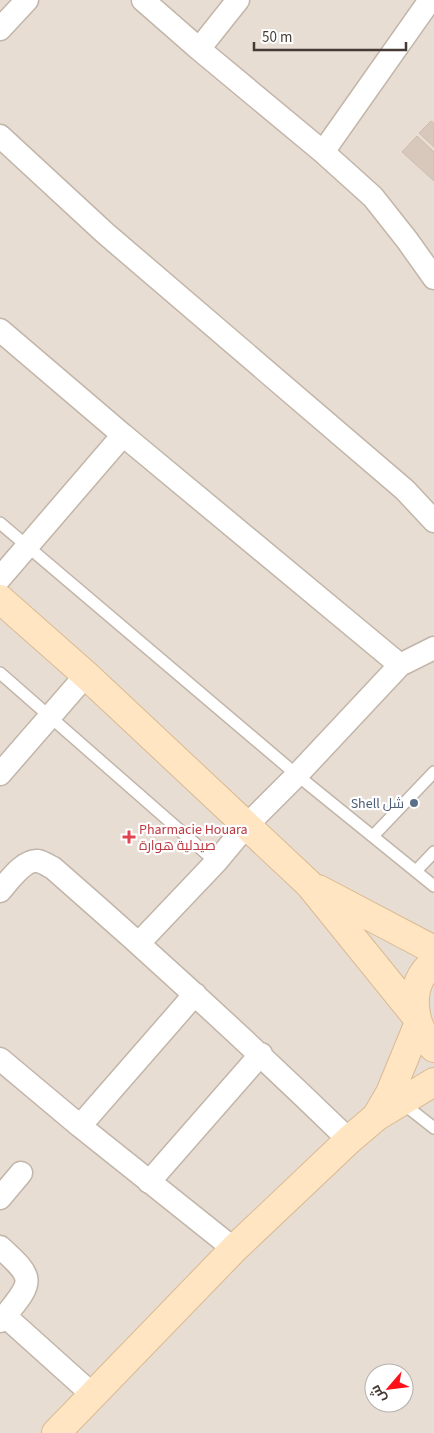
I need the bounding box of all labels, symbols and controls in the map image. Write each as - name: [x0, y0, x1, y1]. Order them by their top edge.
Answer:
- scale bar: [254, 20, 406, 52]
- text: 50 m: [262, 27, 292, 48]
- place label: Shell شل: [351, 794, 404, 814]
- marker: Shell شل: [408, 797, 420, 809]
- place label: Pharmacie Houara صيدلية هوارة: [139, 820, 248, 856]
- marker: Pharmacie Houara صيدلية هوارة: [123, 831, 135, 843]
- north arrow: [364, 1363, 414, 1413]
- text: ش: [365, 1381, 391, 1406]

